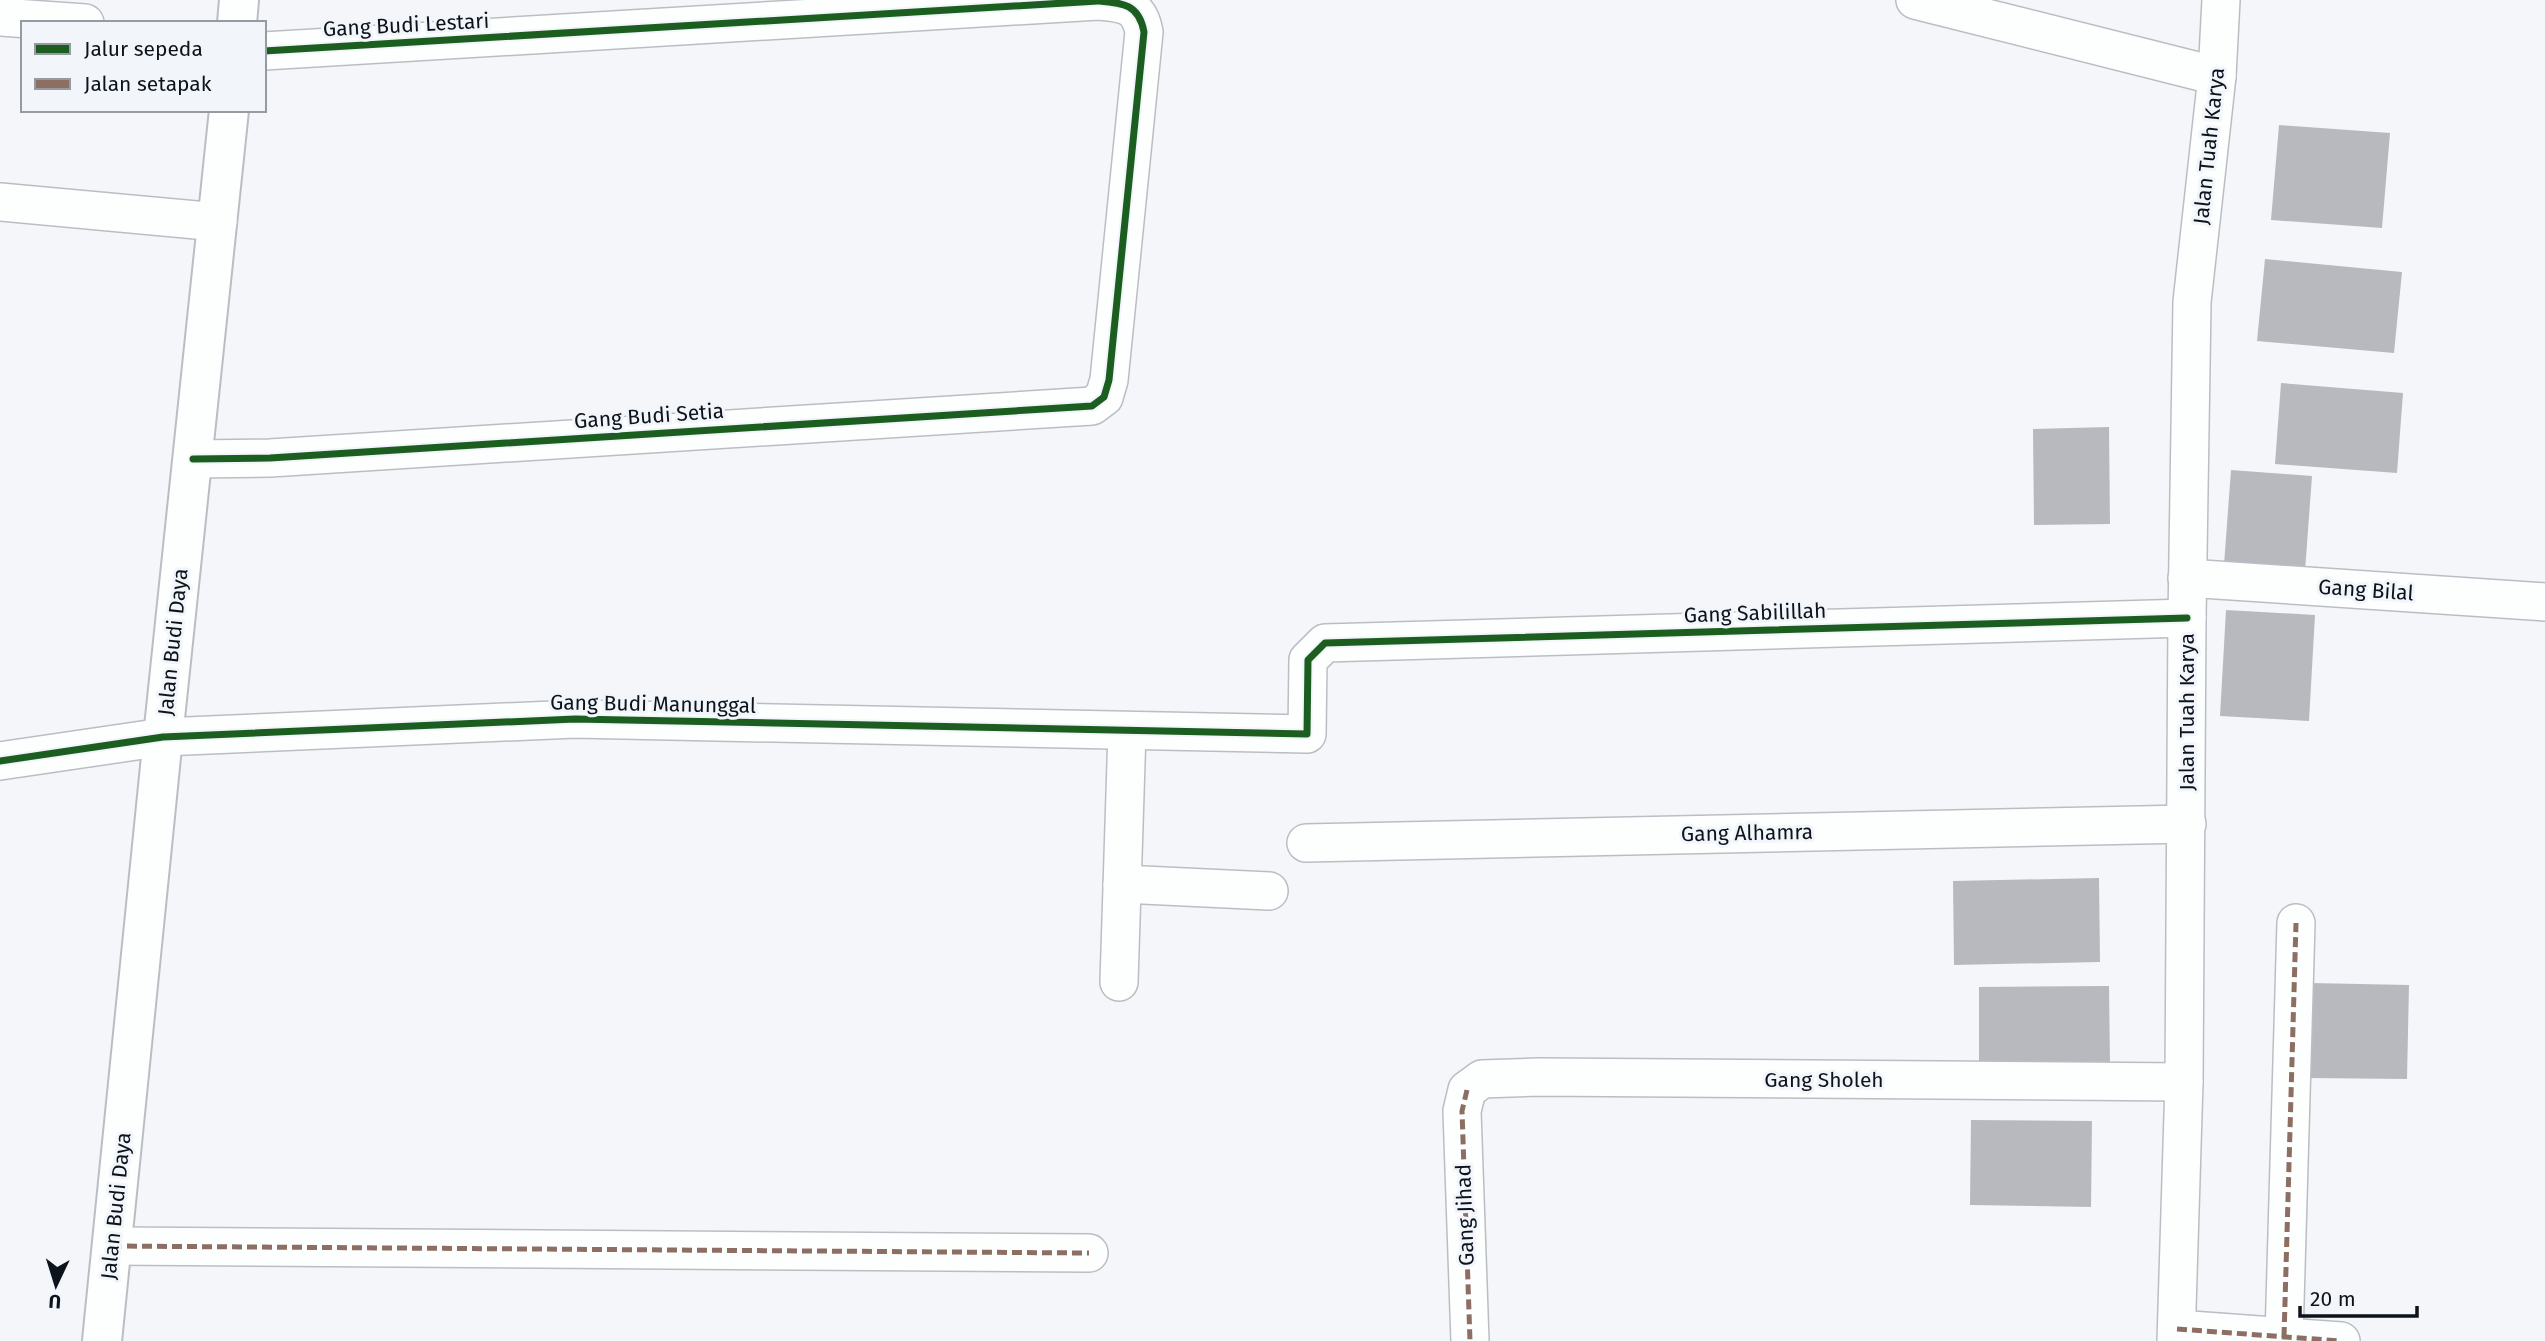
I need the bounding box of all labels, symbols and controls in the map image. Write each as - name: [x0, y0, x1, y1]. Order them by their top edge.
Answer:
- street label: Gang Budi Lestari: [322, 8, 490, 42]
- legend: [21, 21, 266, 112]
- text: Jalur sepeda: [84, 36, 203, 62]
- street label: Jalan Tuah Karya: [2188, 66, 2230, 226]
- text: Jalan setapak: [84, 71, 212, 97]
- street label: Gang Budi Setia: [573, 398, 725, 434]
- street label: Jalan Budi Daya: [152, 567, 194, 717]
- street label: Gang Bilal: [2317, 574, 2415, 606]
- street label: Gang Sabilillah: [1683, 598, 1827, 628]
- street label: Jalan Tuah Karya: [2174, 633, 2200, 791]
- street label: Gang Budi Manunggal: [550, 689, 756, 719]
- street label: Gang Alhamra: [1681, 819, 1813, 847]
- street label: Gang Sholeh: [1764, 1067, 1884, 1093]
- street label: Jalan Budi Daya: [95, 1131, 137, 1281]
- street label: Gang Jihad: [1450, 1164, 1480, 1266]
- north arrow: [21, 1250, 91, 1320]
- scale bar: [2300, 1274, 2417, 1318]
- text: 20 m: [2310, 1286, 2356, 1312]
- text: U: [48, 1290, 62, 1313]

